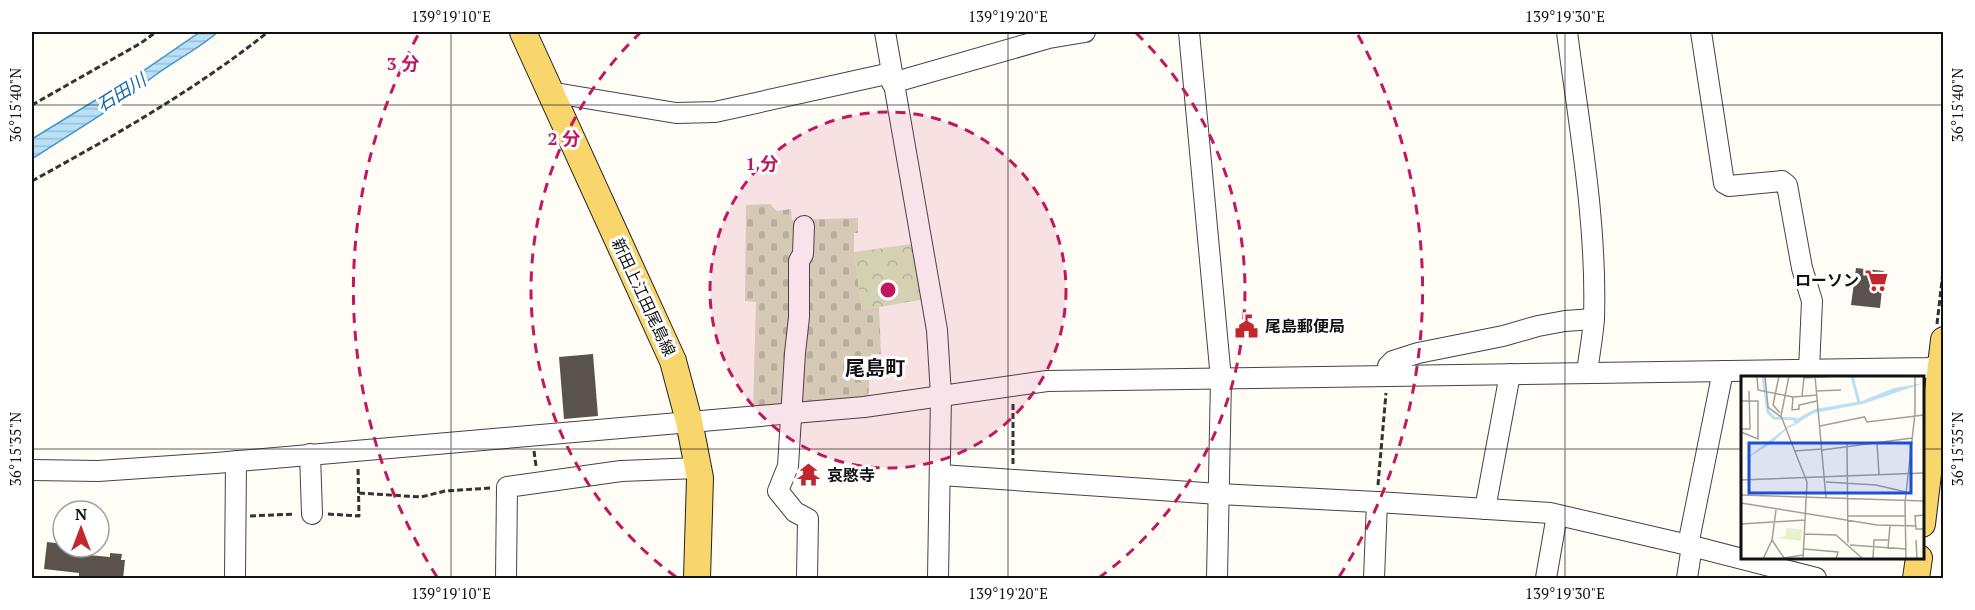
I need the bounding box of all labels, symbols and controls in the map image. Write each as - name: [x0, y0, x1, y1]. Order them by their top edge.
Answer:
- text: 139°19'10"E: [411, 6, 491, 26]
- text: 139°19'20"E: [968, 6, 1048, 26]
- text: 139°19'30"E: [1525, 6, 1605, 26]
- text: 3 分: [386, 51, 420, 75]
- water label: 石田川: [92, 66, 152, 116]
- text: 36°15'40"N: [5, 68, 25, 142]
- text: 36°15'40"N: [1947, 68, 1967, 142]
- text: 2 分: [547, 126, 581, 150]
- text: 1 分: [745, 151, 779, 175]
- street label: 新田上江田尾島線: [607, 234, 681, 360]
- supermarket icon: ローソン: [1864, 267, 1890, 293]
- place label: ローソン: [1795, 269, 1859, 291]
- centre of rings: [878, 280, 898, 300]
- public building icon: 尾島郵便局: [1234, 313, 1260, 339]
- place label: 尾島郵便局: [1265, 315, 1345, 337]
- district label: 尾島町: [845, 354, 905, 381]
- inset map: [1741, 376, 1924, 559]
- text: 36°15'35"N: [5, 412, 25, 486]
- text: 36°15'35"N: [1947, 412, 1967, 486]
- temple icon: 哀愍寺: [796, 462, 822, 488]
- place label: 哀愍寺: [827, 464, 875, 486]
- north arrow: [51, 499, 111, 559]
- text: N: [75, 503, 87, 525]
- text: 139°19'10"E: [411, 583, 491, 603]
- text: 139°19'20"E: [968, 583, 1048, 603]
- text: 139°19'30"E: [1525, 583, 1605, 603]

